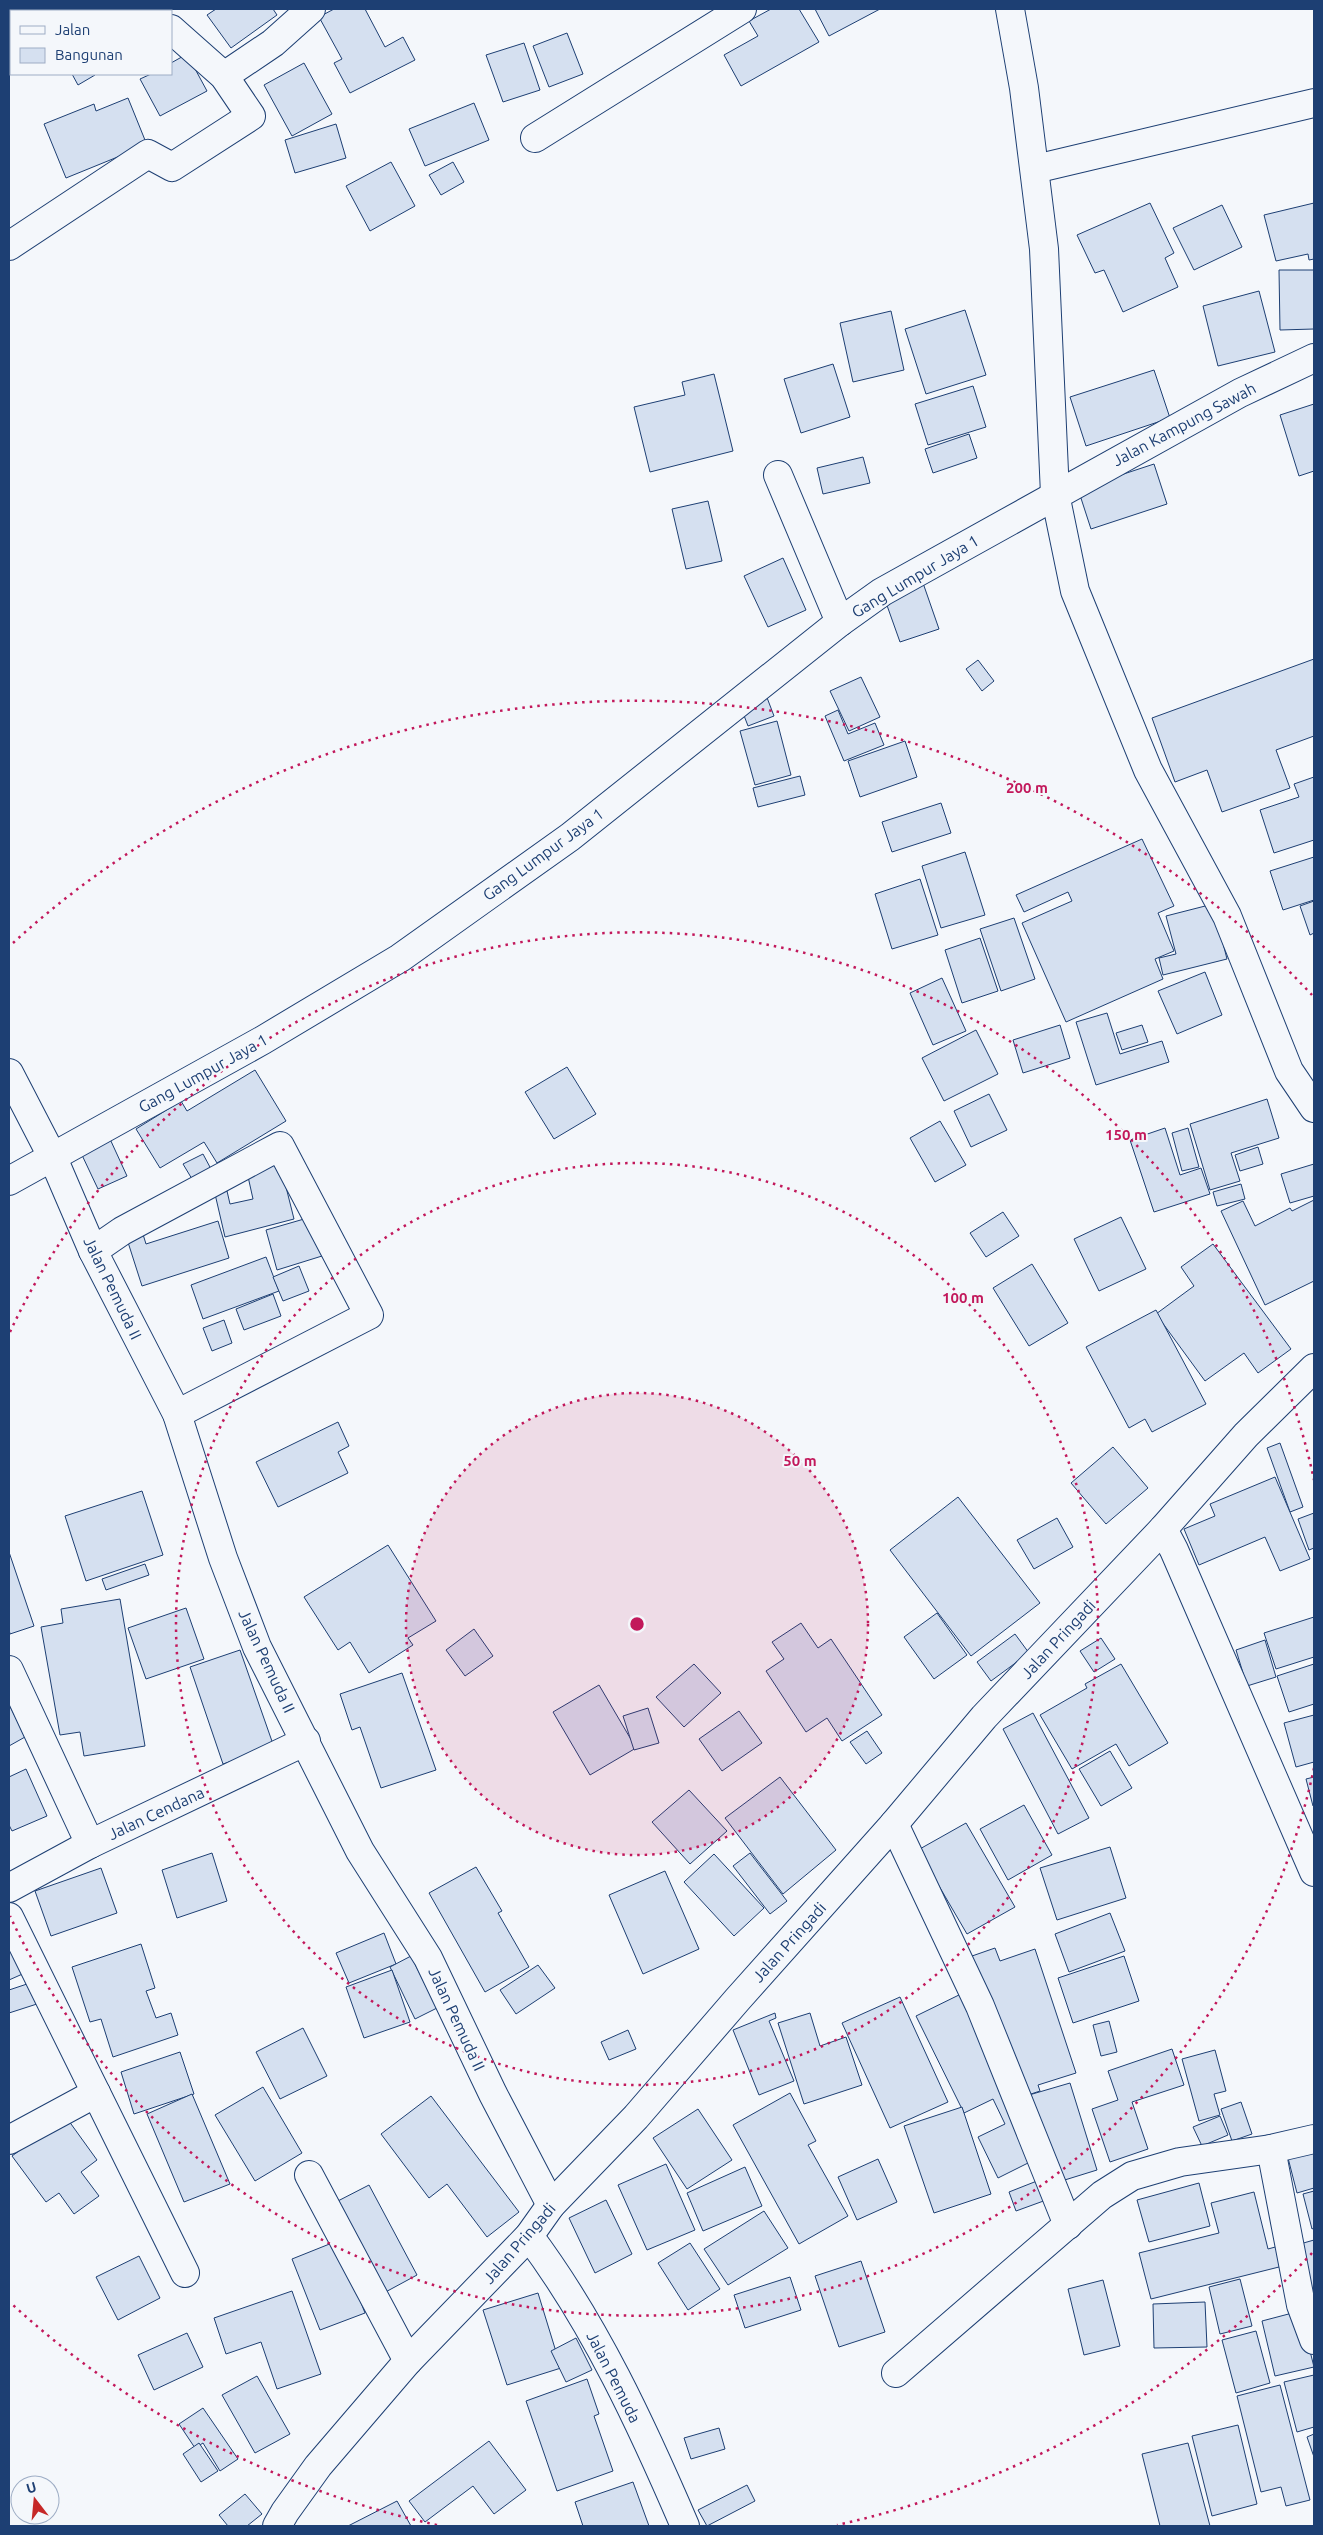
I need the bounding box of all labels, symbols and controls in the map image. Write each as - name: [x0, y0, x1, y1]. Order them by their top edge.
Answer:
- legend: [10, 10, 172, 75]
- text: Jalan: [55, 21, 90, 38]
- text: Bangunan: [55, 46, 123, 63]
- street label: Jalan Kampung Sawah: [1109, 379, 1259, 469]
- street label: Gang Lumpur Jaya 1: [848, 531, 982, 621]
- text: 200 m: [1006, 779, 1048, 796]
- street label: Gang Lumpur Jaya 1: [479, 804, 607, 904]
- street label: Gang Lumpur Jaya 1: [135, 1030, 271, 1116]
- text: 150 m: [1105, 1126, 1147, 1143]
- street label: Jalan Pemuda II: [80, 1234, 146, 1342]
- text: 100 m: [942, 1289, 984, 1306]
- text: 50 m: [783, 1452, 817, 1469]
- street label: Jalan Pringadi: [1017, 1596, 1099, 1682]
- street label: Jalan Pemuda II: [235, 1607, 299, 1715]
- centre of rings: [628, 1615, 646, 1633]
- street label: Jalan Cendana: [105, 1783, 207, 1843]
- street label: Jalan Pringadi: [749, 1899, 829, 1985]
- street label: Jalan Pemuda II: [425, 1965, 489, 2073]
- street label: Jalan Pringadi: [479, 2199, 559, 2287]
- street label: Jalan Pemuda: [583, 2328, 645, 2426]
- north arrow: [10, 2475, 60, 2525]
- text: U: [24, 2478, 38, 2497]

